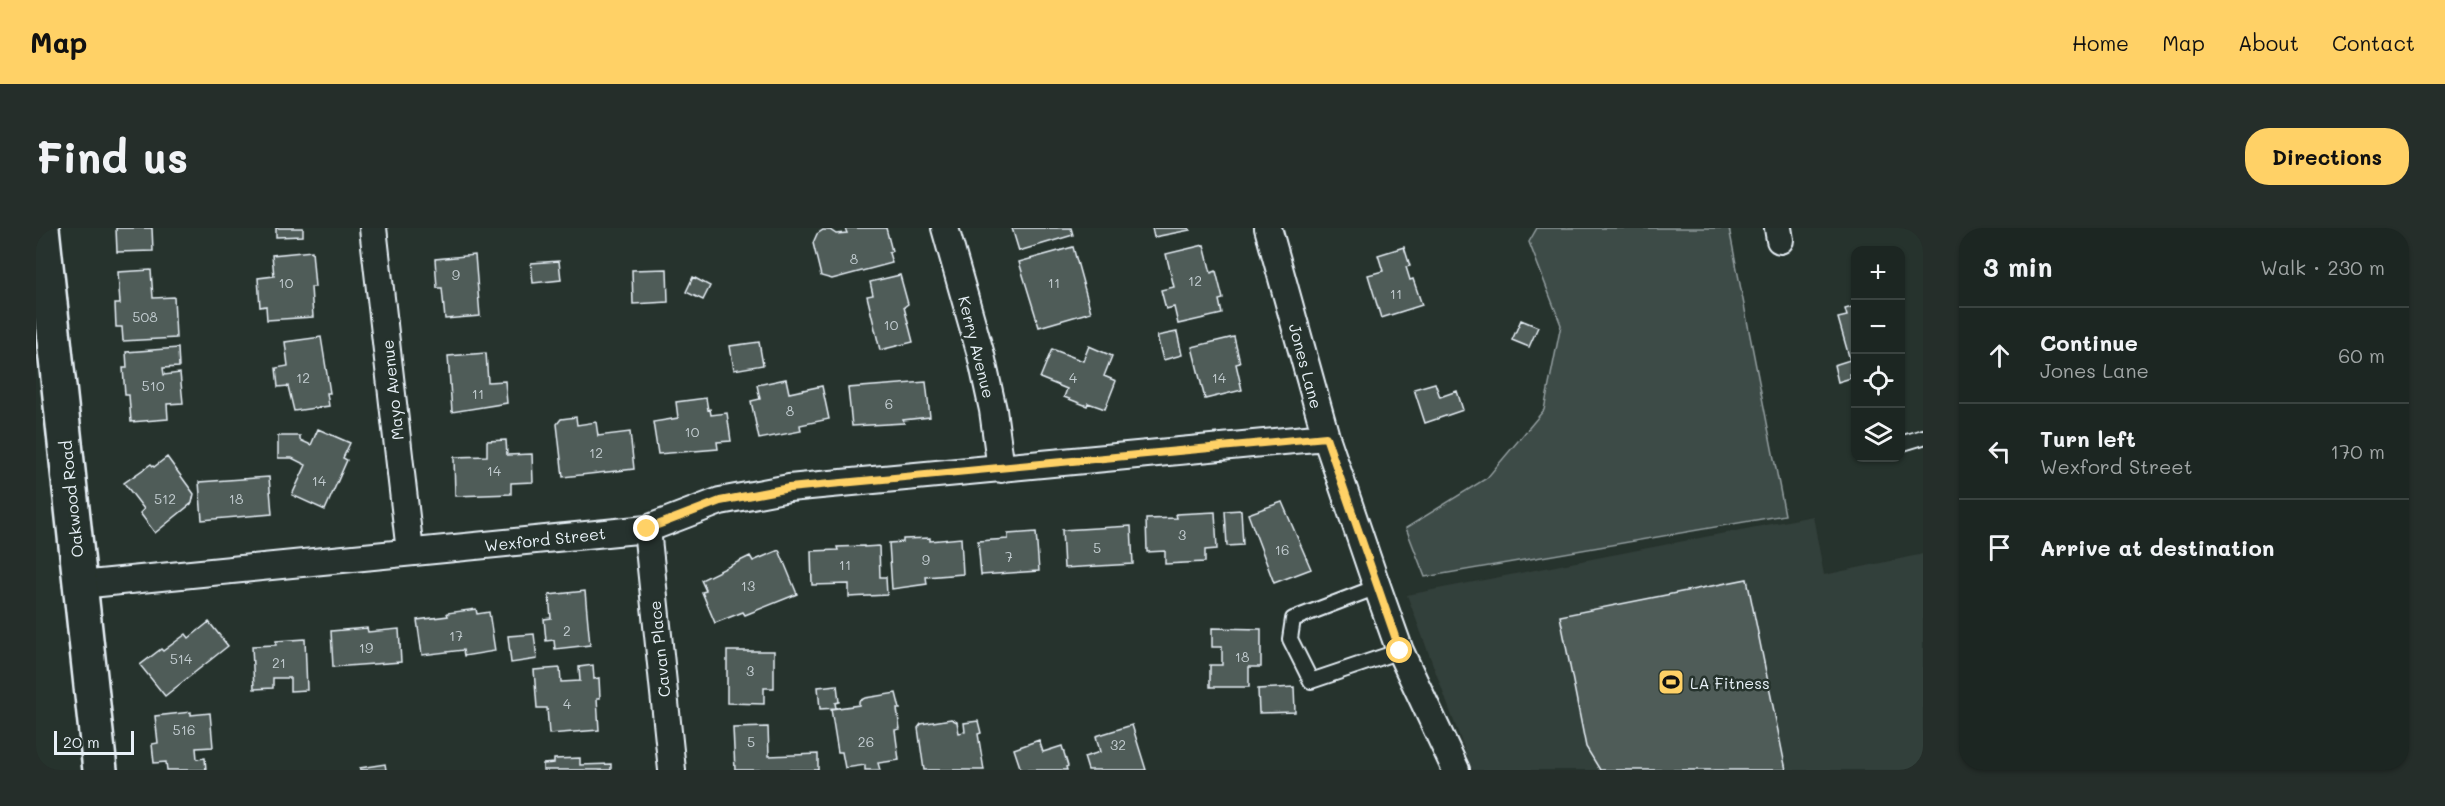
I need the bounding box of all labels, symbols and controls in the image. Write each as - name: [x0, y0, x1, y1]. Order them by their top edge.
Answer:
- text: Map: [30, 24, 87, 60]
- text: Home: [2072, 29, 2129, 56]
- text: Map: [2162, 29, 2205, 56]
- text: About: [2238, 29, 2299, 56]
- text: Contact: [2332, 29, 2415, 56]
- button: Directions: [2245, 128, 2409, 185]
- text: Find us: [36, 129, 188, 184]
- map controls: [1851, 246, 1905, 462]
- button: +: [1851, 246, 1905, 300]
- house number: 8: [850, 249, 858, 268]
- text: 3 min: [1983, 250, 2052, 284]
- text: Walk · 230 m: [2260, 254, 2385, 280]
- house number: 9: [452, 265, 460, 284]
- house number: 12: [1188, 271, 1202, 290]
- house number: 10: [279, 273, 294, 292]
- house number: 11: [1048, 273, 1060, 292]
- house number: 11: [1390, 284, 1402, 303]
- street label: Kerry Avenue: [954, 294, 1000, 400]
- button: −: [1851, 300, 1905, 354]
- house number: 508: [132, 307, 158, 326]
- house number: 10: [884, 315, 899, 334]
- street label: Jones Lane: [1285, 321, 1327, 411]
- text: Continue: [2040, 328, 2138, 357]
- street label: Mayo Avenue: [376, 339, 408, 441]
- icon: ahead: [1983, 339, 2016, 372]
- text: 60 m: [2338, 342, 2385, 368]
- button: locate: [1851, 354, 1905, 408]
- text: Jones Lane: [2040, 357, 2149, 383]
- house number: 12: [296, 368, 310, 387]
- house number: 4: [1069, 368, 1078, 387]
- house number: 14: [1212, 368, 1227, 387]
- house number: 510: [141, 376, 165, 395]
- house number: 11: [472, 384, 484, 403]
- house number: 6: [885, 394, 893, 413]
- house number: 8: [786, 401, 794, 420]
- button: layers: [1851, 408, 1905, 462]
- house number: 10: [685, 422, 700, 441]
- text: Turn left: [2040, 424, 2136, 453]
- icon: left: [1983, 435, 2016, 468]
- text: 170 m: [2330, 438, 2385, 464]
- street label: Oakwood Road: [54, 439, 88, 559]
- house number: 12: [589, 443, 603, 462]
- text: Wexford Street: [2040, 453, 2193, 479]
- house number: 14: [487, 461, 502, 480]
- house number: 14: [312, 471, 327, 490]
- house number: 512: [154, 489, 176, 508]
- house number: 18: [229, 489, 243, 508]
- route end: [633, 515, 659, 541]
- street label: Wexford Street: [483, 522, 607, 556]
- house number: 3: [1178, 525, 1186, 544]
- icon: arrive: [1983, 531, 2016, 564]
- text: Arrive at destination: [2040, 533, 2275, 562]
- house number: 5: [1093, 538, 1101, 557]
- house number: 16: [1275, 540, 1289, 559]
- house number: 7: [1005, 547, 1013, 566]
- house number: 9: [922, 550, 930, 569]
- house number: 11: [839, 555, 851, 574]
- house number: 13: [741, 576, 755, 595]
- street label: Cavan Place: [643, 600, 675, 698]
- house number: 2: [563, 621, 571, 640]
- house number: 17: [449, 626, 463, 645]
- route start: [1386, 637, 1412, 663]
- house number: 19: [359, 638, 373, 657]
- house number: 18: [1235, 647, 1249, 666]
- house number: 514: [170, 649, 193, 668]
- house number: 21: [272, 653, 286, 672]
- house number: 3: [746, 661, 754, 680]
- sports icon: LA Fitness: [1656, 667, 1686, 697]
- place label: LA Fitness: [1690, 672, 1770, 693]
- house number: 4: [563, 694, 572, 713]
- house number: 516: [173, 720, 195, 739]
- scale bar: [54, 728, 134, 756]
- text: 20 m: [63, 731, 100, 752]
- house number: 5: [747, 732, 755, 751]
- house number: 26: [858, 732, 874, 751]
- house number: 32: [1110, 735, 1126, 754]

